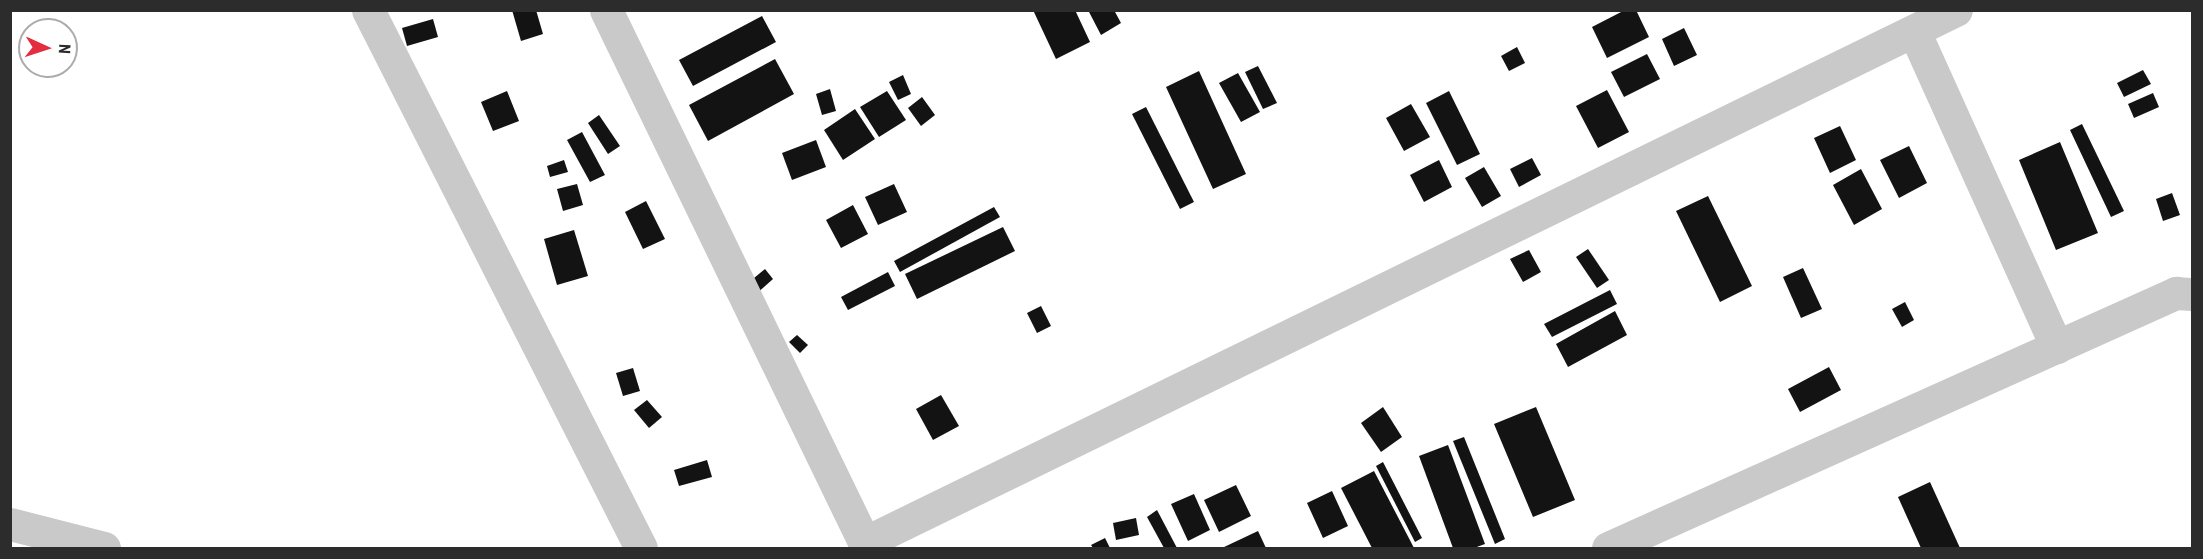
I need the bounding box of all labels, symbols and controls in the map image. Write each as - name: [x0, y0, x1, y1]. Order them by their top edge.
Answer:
- north arrow: [18, 18, 78, 78]
- text: N: [55, 43, 74, 54]

